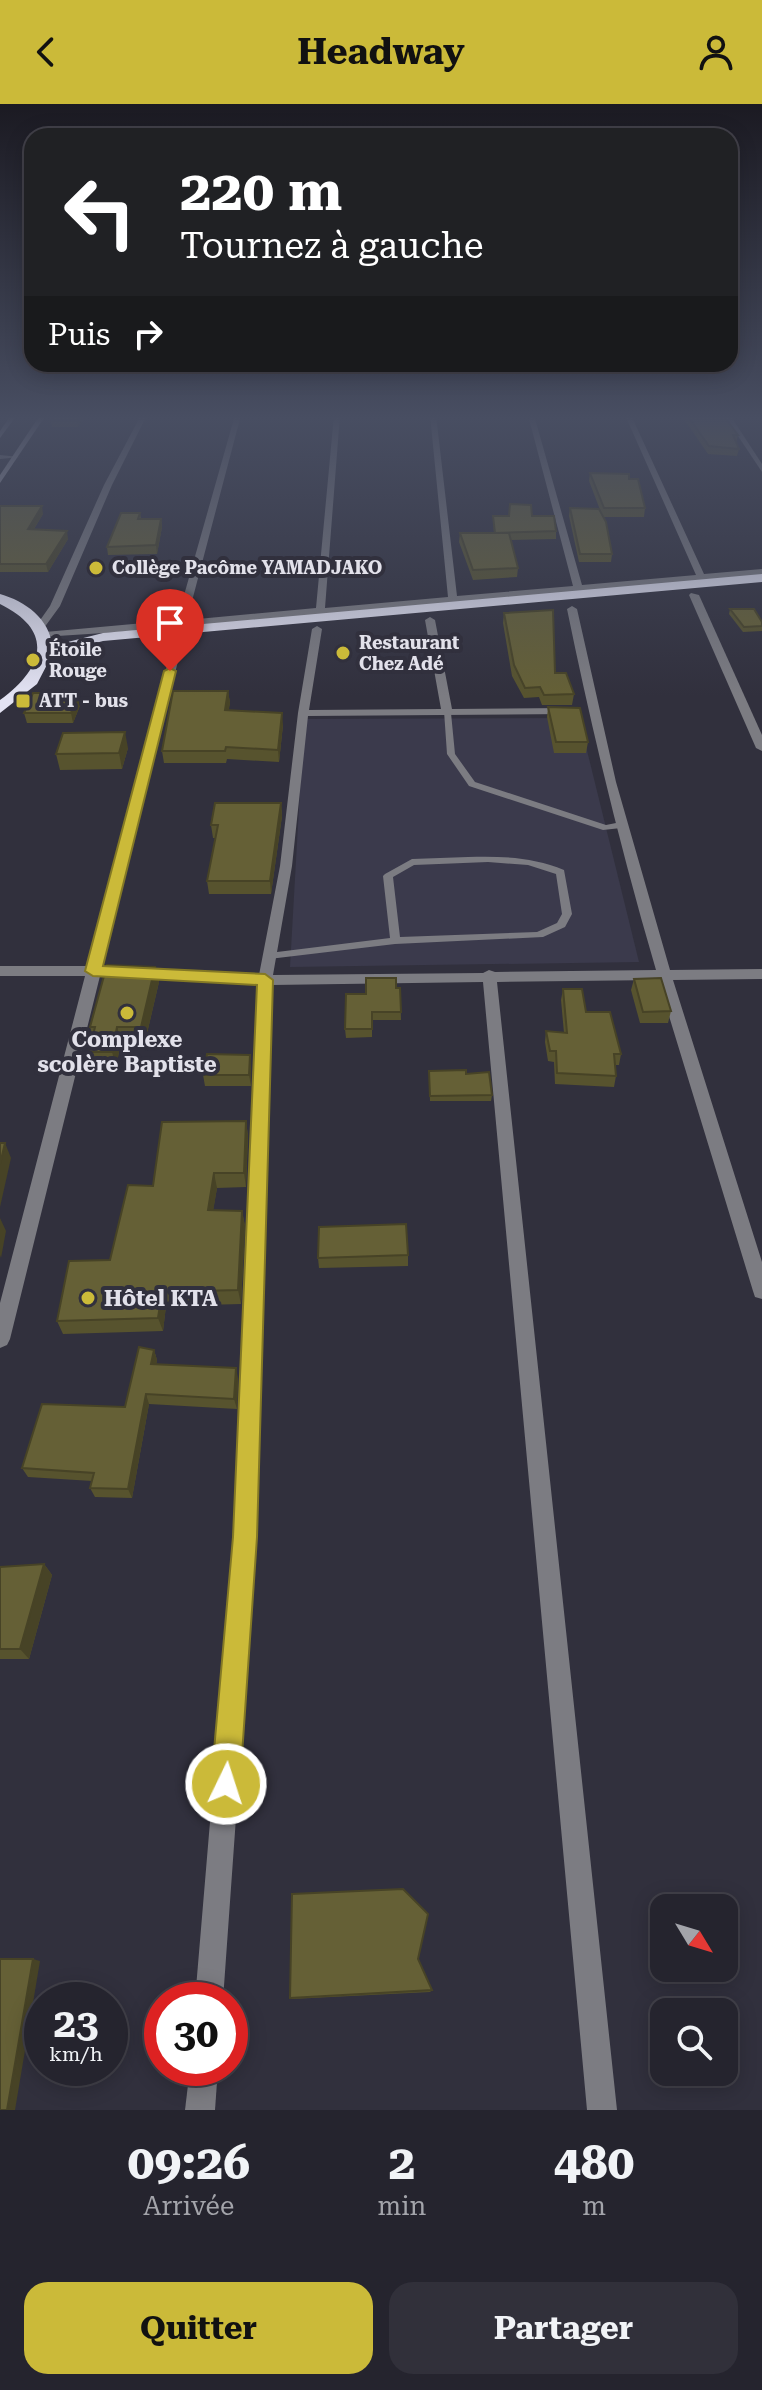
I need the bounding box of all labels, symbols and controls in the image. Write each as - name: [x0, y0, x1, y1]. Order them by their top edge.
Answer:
- icon: back: [24, 30, 68, 74]
- icon: person: [694, 30, 738, 74]
- text: Headway: [297, 31, 465, 73]
- text: 220 m: [180, 158, 342, 224]
- icon: left: [48, 160, 152, 264]
- text: Tournez à gauche: [180, 225, 483, 267]
- icon: right: [126, 312, 170, 356]
- text: Puis: [48, 317, 110, 352]
- place label: Collège Pacôme YAMADJAKO: [112, 557, 382, 578]
- marker: Collège Pacôme YAMADJAKO: [87, 559, 105, 577]
- pin: [136, 589, 204, 671]
- icon: arrive: [148, 601, 192, 645]
- place label: Restaurant Chez Adé: [359, 632, 459, 674]
- place label: Étoile Rouge: [49, 638, 107, 681]
- marker: Restaurant Chez Adé: [334, 644, 352, 662]
- marker: Étoile Rouge: [24, 651, 42, 669]
- place label: ATT - bus: [39, 690, 128, 711]
- marker: ATT - bus: [14, 692, 32, 710]
- marker: Complexe scolère Baptiste: [118, 1004, 136, 1022]
- place label: Complexe scolère Baptiste: [37, 1027, 217, 1077]
- place label: Hôtel KTA: [104, 1286, 218, 1311]
- marker: Hôtel KTA: [79, 1289, 97, 1307]
- position arrow: [184, 1742, 268, 1826]
- north arrow: [650, 1894, 738, 1982]
- map controls: [650, 1894, 738, 2086]
- speed limit sign: 30: [144, 1982, 248, 2086]
- button: search: [650, 1998, 738, 2086]
- text: 23: [54, 2000, 98, 2047]
- text: km/h: [49, 2042, 103, 2066]
- text: 09:26: [128, 2135, 250, 2191]
- text: 2: [388, 2135, 415, 2191]
- text: 480: [554, 2135, 634, 2191]
- text: Arrivée: [143, 2191, 234, 2221]
- text: min: [378, 2191, 426, 2221]
- text: m: [582, 2191, 606, 2221]
- button: Quitter: [24, 2282, 373, 2374]
- button: Partager: [389, 2282, 738, 2374]

